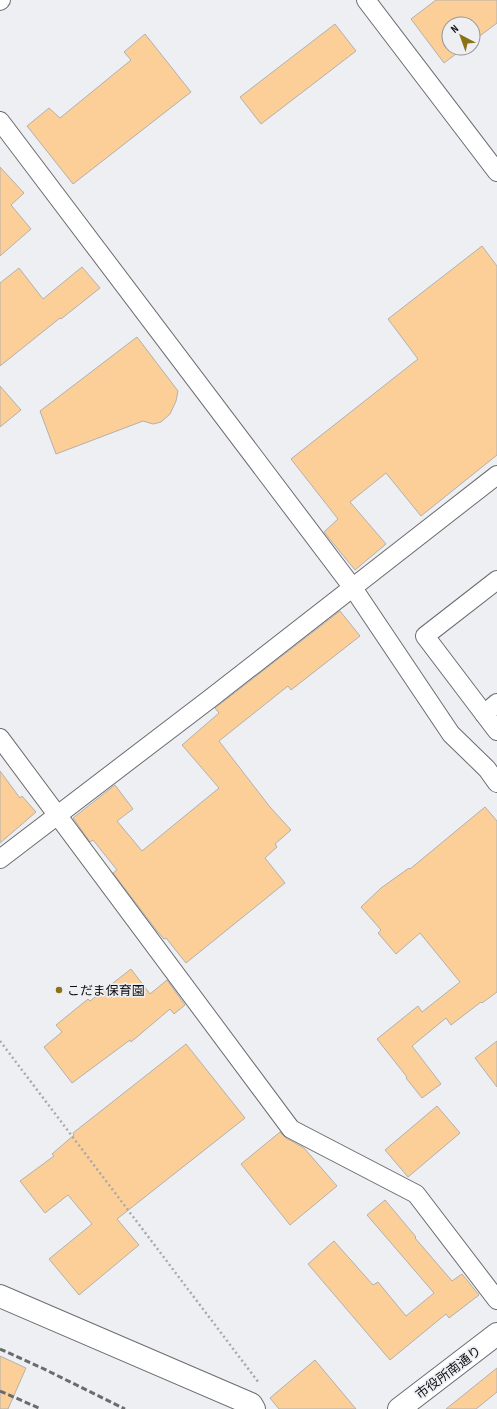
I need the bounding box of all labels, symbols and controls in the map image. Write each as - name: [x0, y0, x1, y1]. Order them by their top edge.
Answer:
- north arrow: [441, 16, 481, 56]
- text: N: [448, 22, 461, 36]
- place label: こだま保育園: [67, 983, 145, 999]
- marker: こだま保育園: [54, 985, 64, 995]
- street label: 市役所南通り: [413, 1343, 485, 1403]

